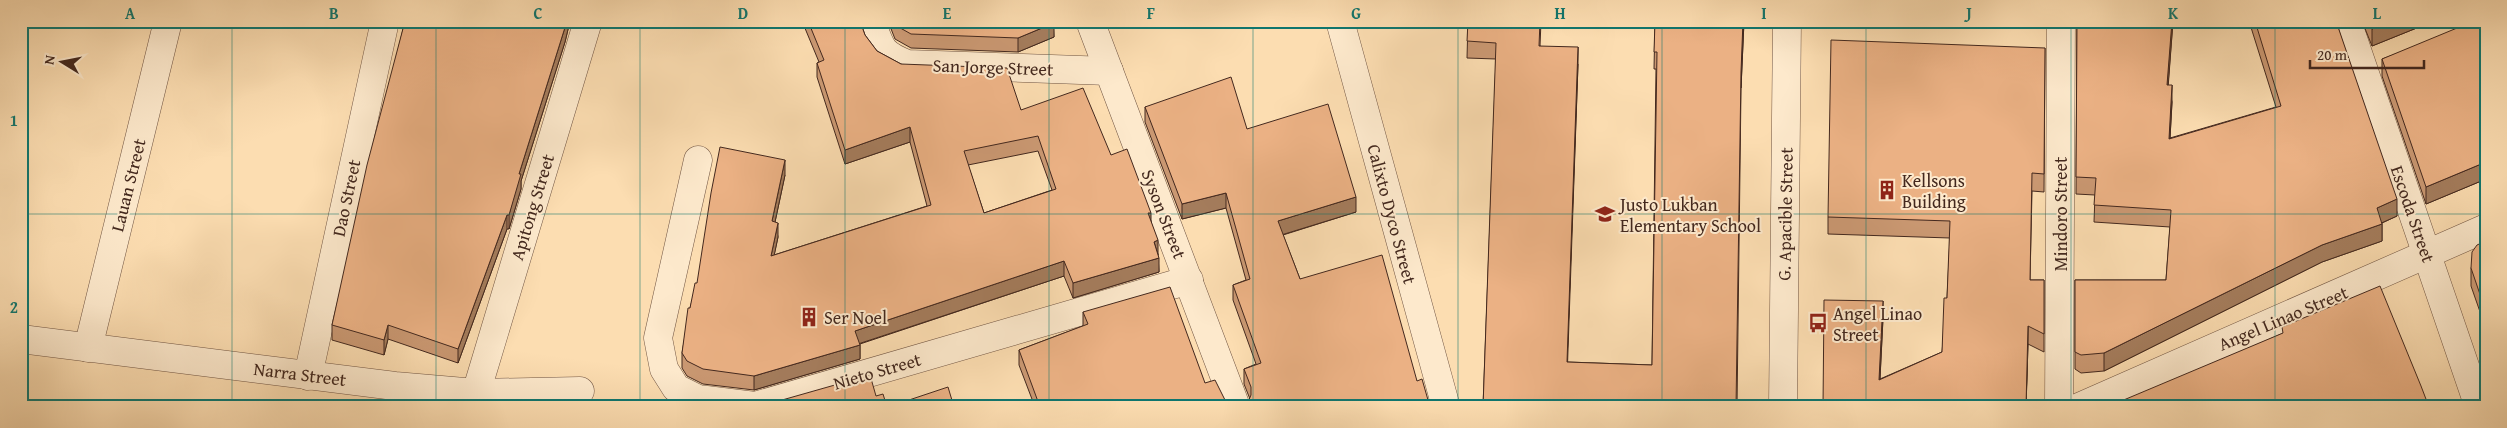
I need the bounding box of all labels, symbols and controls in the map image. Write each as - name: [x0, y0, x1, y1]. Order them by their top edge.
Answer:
- text: A: [125, 1, 136, 25]
- text: B: [329, 1, 339, 25]
- text: C: [533, 1, 543, 25]
- text: D: [738, 1, 748, 25]
- text: E: [943, 1, 952, 25]
- text: F: [1147, 1, 1155, 25]
- text: G: [1351, 1, 1361, 25]
- text: H: [1554, 1, 1566, 25]
- text: I: [1761, 1, 1767, 25]
- text: J: [1963, 1, 1972, 25]
- text: K: [2168, 1, 2179, 25]
- text: L: [2373, 1, 2382, 25]
- north arrow: [38, 38, 88, 88]
- scale bar: [2310, 38, 2423, 70]
- text: 20 m: [2317, 44, 2348, 65]
- street label: San Jorge Street: [932, 51, 1054, 83]
- text: N: [39, 53, 60, 66]
- text: 1: [10, 108, 18, 132]
- street label: Lauan Street: [103, 135, 153, 234]
- street label: Calixto Dyco Street: [1360, 141, 1424, 287]
- street label: G. Apacible Street: [1770, 146, 1800, 281]
- street label: Apitong Street: [503, 150, 561, 263]
- street label: Dao Street: [325, 156, 367, 239]
- street label: Mindoro Street: [2047, 156, 2074, 271]
- street label: Escoda Street: [2384, 162, 2442, 267]
- street label: Syson Street: [1135, 165, 1194, 263]
- place label: Kellsons Building: [1902, 167, 1966, 215]
- building icon: Kellsons Building: [1876, 179, 1898, 201]
- place label: Justo Lukban Elementary School: [1618, 191, 1761, 239]
- school or university icon: Justo Lukban Elementary School: [1594, 203, 1616, 225]
- street label: Angel Linao Street: [2214, 278, 2353, 358]
- text: 2: [10, 295, 18, 319]
- place label: Angel Linao Street: [1833, 300, 1922, 348]
- place label: Ser Noel: [824, 304, 887, 331]
- building icon: Ser Noel: [798, 306, 820, 328]
- bus stop icon: Angel Linao Street: [1807, 312, 1829, 334]
- street label: Nieto Street: [830, 345, 925, 396]
- street label: Narra Street: [252, 355, 348, 393]

